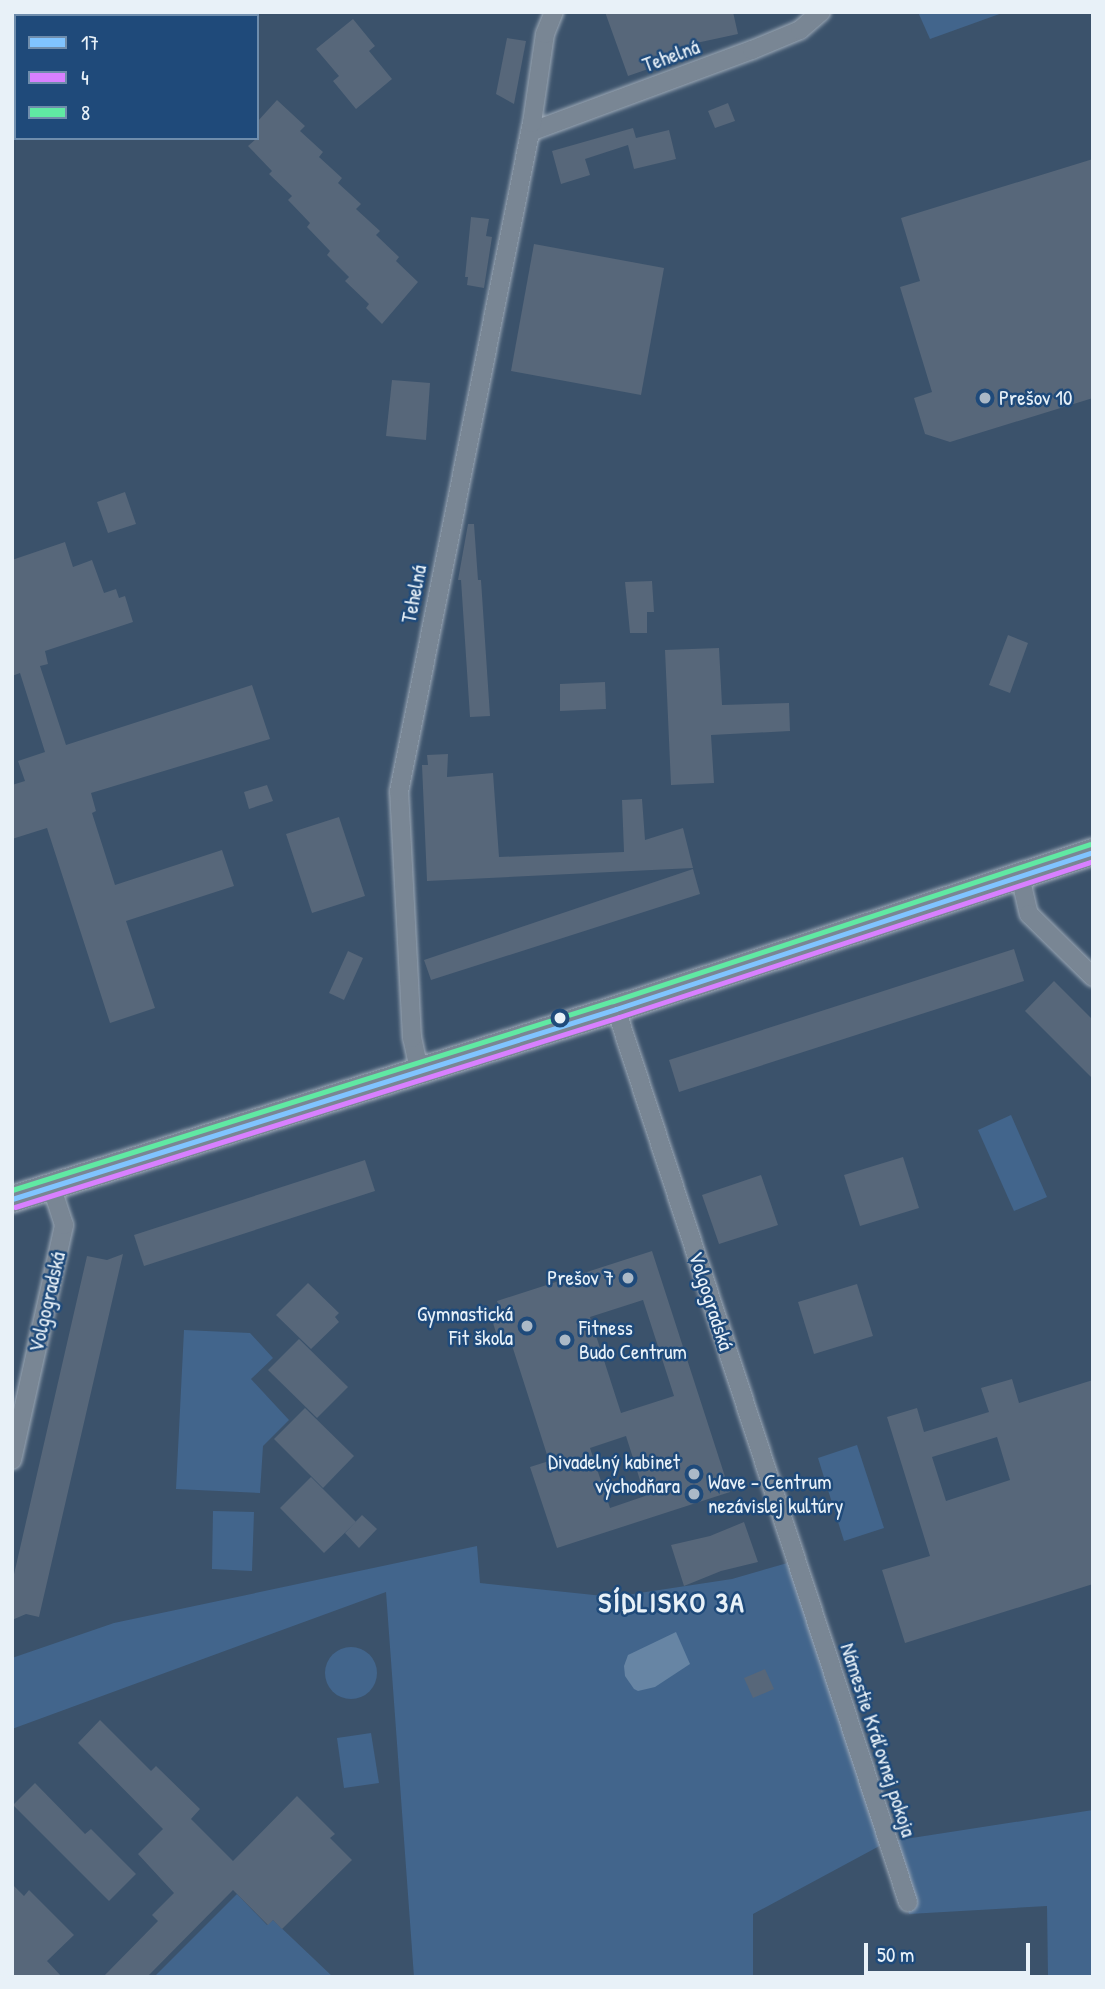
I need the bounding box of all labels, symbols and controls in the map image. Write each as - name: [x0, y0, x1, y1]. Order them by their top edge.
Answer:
- legend: [14, 14, 259, 140]
- text: 17: [81, 28, 99, 57]
- street label: Tehelná: [639, 34, 703, 78]
- text: 4: [81, 63, 89, 92]
- text: 8: [81, 98, 90, 127]
- place label: Prešov 10: [999, 385, 1072, 411]
- marker: Prešov 10: [977, 390, 993, 406]
- street label: Tehelná: [396, 563, 432, 625]
- unlabelled marker: [553, 1011, 567, 1025]
- street label: Volgogradská: [683, 1248, 739, 1354]
- street label: Volgogradská: [23, 1249, 71, 1355]
- place label: Prešov 7: [547, 1265, 614, 1291]
- marker: Prešov 7: [620, 1270, 636, 1286]
- place label: Gymnastická Fit škola: [417, 1301, 513, 1351]
- place label: Fitness Budo Centrum: [579, 1315, 687, 1365]
- marker: Gymnastická Fit škola: [519, 1318, 535, 1334]
- marker: Fitness Budo Centrum: [557, 1332, 573, 1348]
- place label: Divadelný kabinet východňara: [548, 1449, 680, 1499]
- marker: Divadelný kabinet východňara: [686, 1466, 702, 1482]
- place label: Wave - Centrum nezávislej kultúry: [708, 1469, 843, 1519]
- marker: Wave - Centrum nezávislej kultúry: [686, 1486, 702, 1502]
- district label: SÍDLISKO 3A: [600, 1585, 744, 1619]
- street label: Námestie Kráľovnej pokoja: [835, 1640, 921, 1840]
- scale bar: [867, 1930, 1033, 1974]
- text: 50 m: [877, 1940, 914, 1969]

